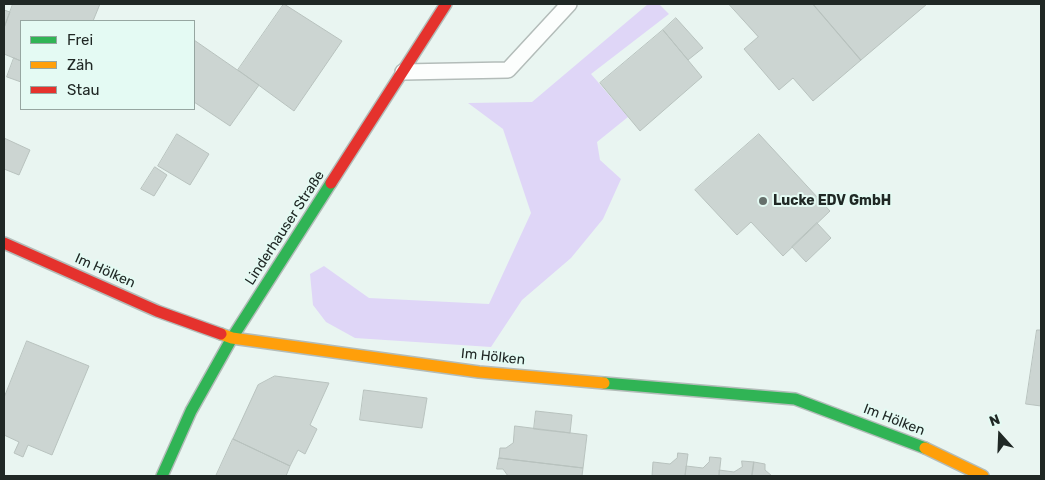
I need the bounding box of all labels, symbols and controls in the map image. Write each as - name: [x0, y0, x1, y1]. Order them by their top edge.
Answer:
- legend: [20, 20, 195, 110]
- text: Frei: [67, 31, 93, 49]
- text: Zäh: [67, 56, 93, 74]
- text: Stau: [67, 81, 100, 99]
- street label: Linderhauser Straße: [242, 168, 328, 288]
- place label: Lucke EDV GmbH: [773, 193, 891, 209]
- marker: Lucke EDV GmbH: [757, 195, 769, 207]
- street label: Im Hölken: [72, 250, 138, 292]
- street label: Im Hölken: [460, 345, 526, 369]
- street label: Im Hölken: [861, 401, 927, 439]
- north arrow: [975, 410, 1025, 460]
- text: N: [987, 411, 1002, 430]

